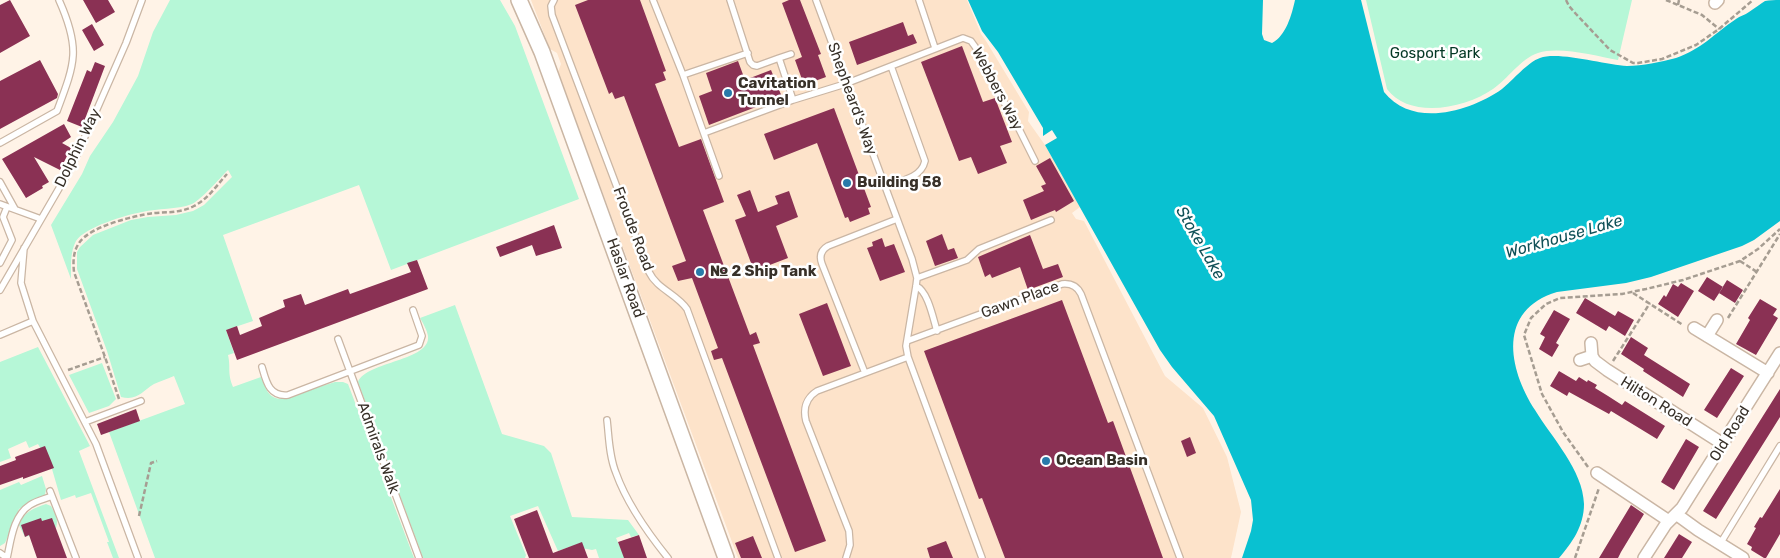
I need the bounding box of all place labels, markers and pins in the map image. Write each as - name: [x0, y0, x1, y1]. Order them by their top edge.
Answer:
- place label: Cavitation Tunnel: [738, 75, 816, 110]
- marker: Cavitation Tunnel: [722, 87, 734, 99]
- place label: Building 58: [857, 174, 942, 192]
- marker: Building 58: [841, 177, 853, 189]
- place label: № 2 Ship Tank: [710, 263, 817, 281]
- marker: № 2 Ship Tank: [694, 266, 706, 278]
- place label: Ocean Basin: [1056, 452, 1148, 470]
- marker: Ocean Basin: [1040, 455, 1052, 467]

